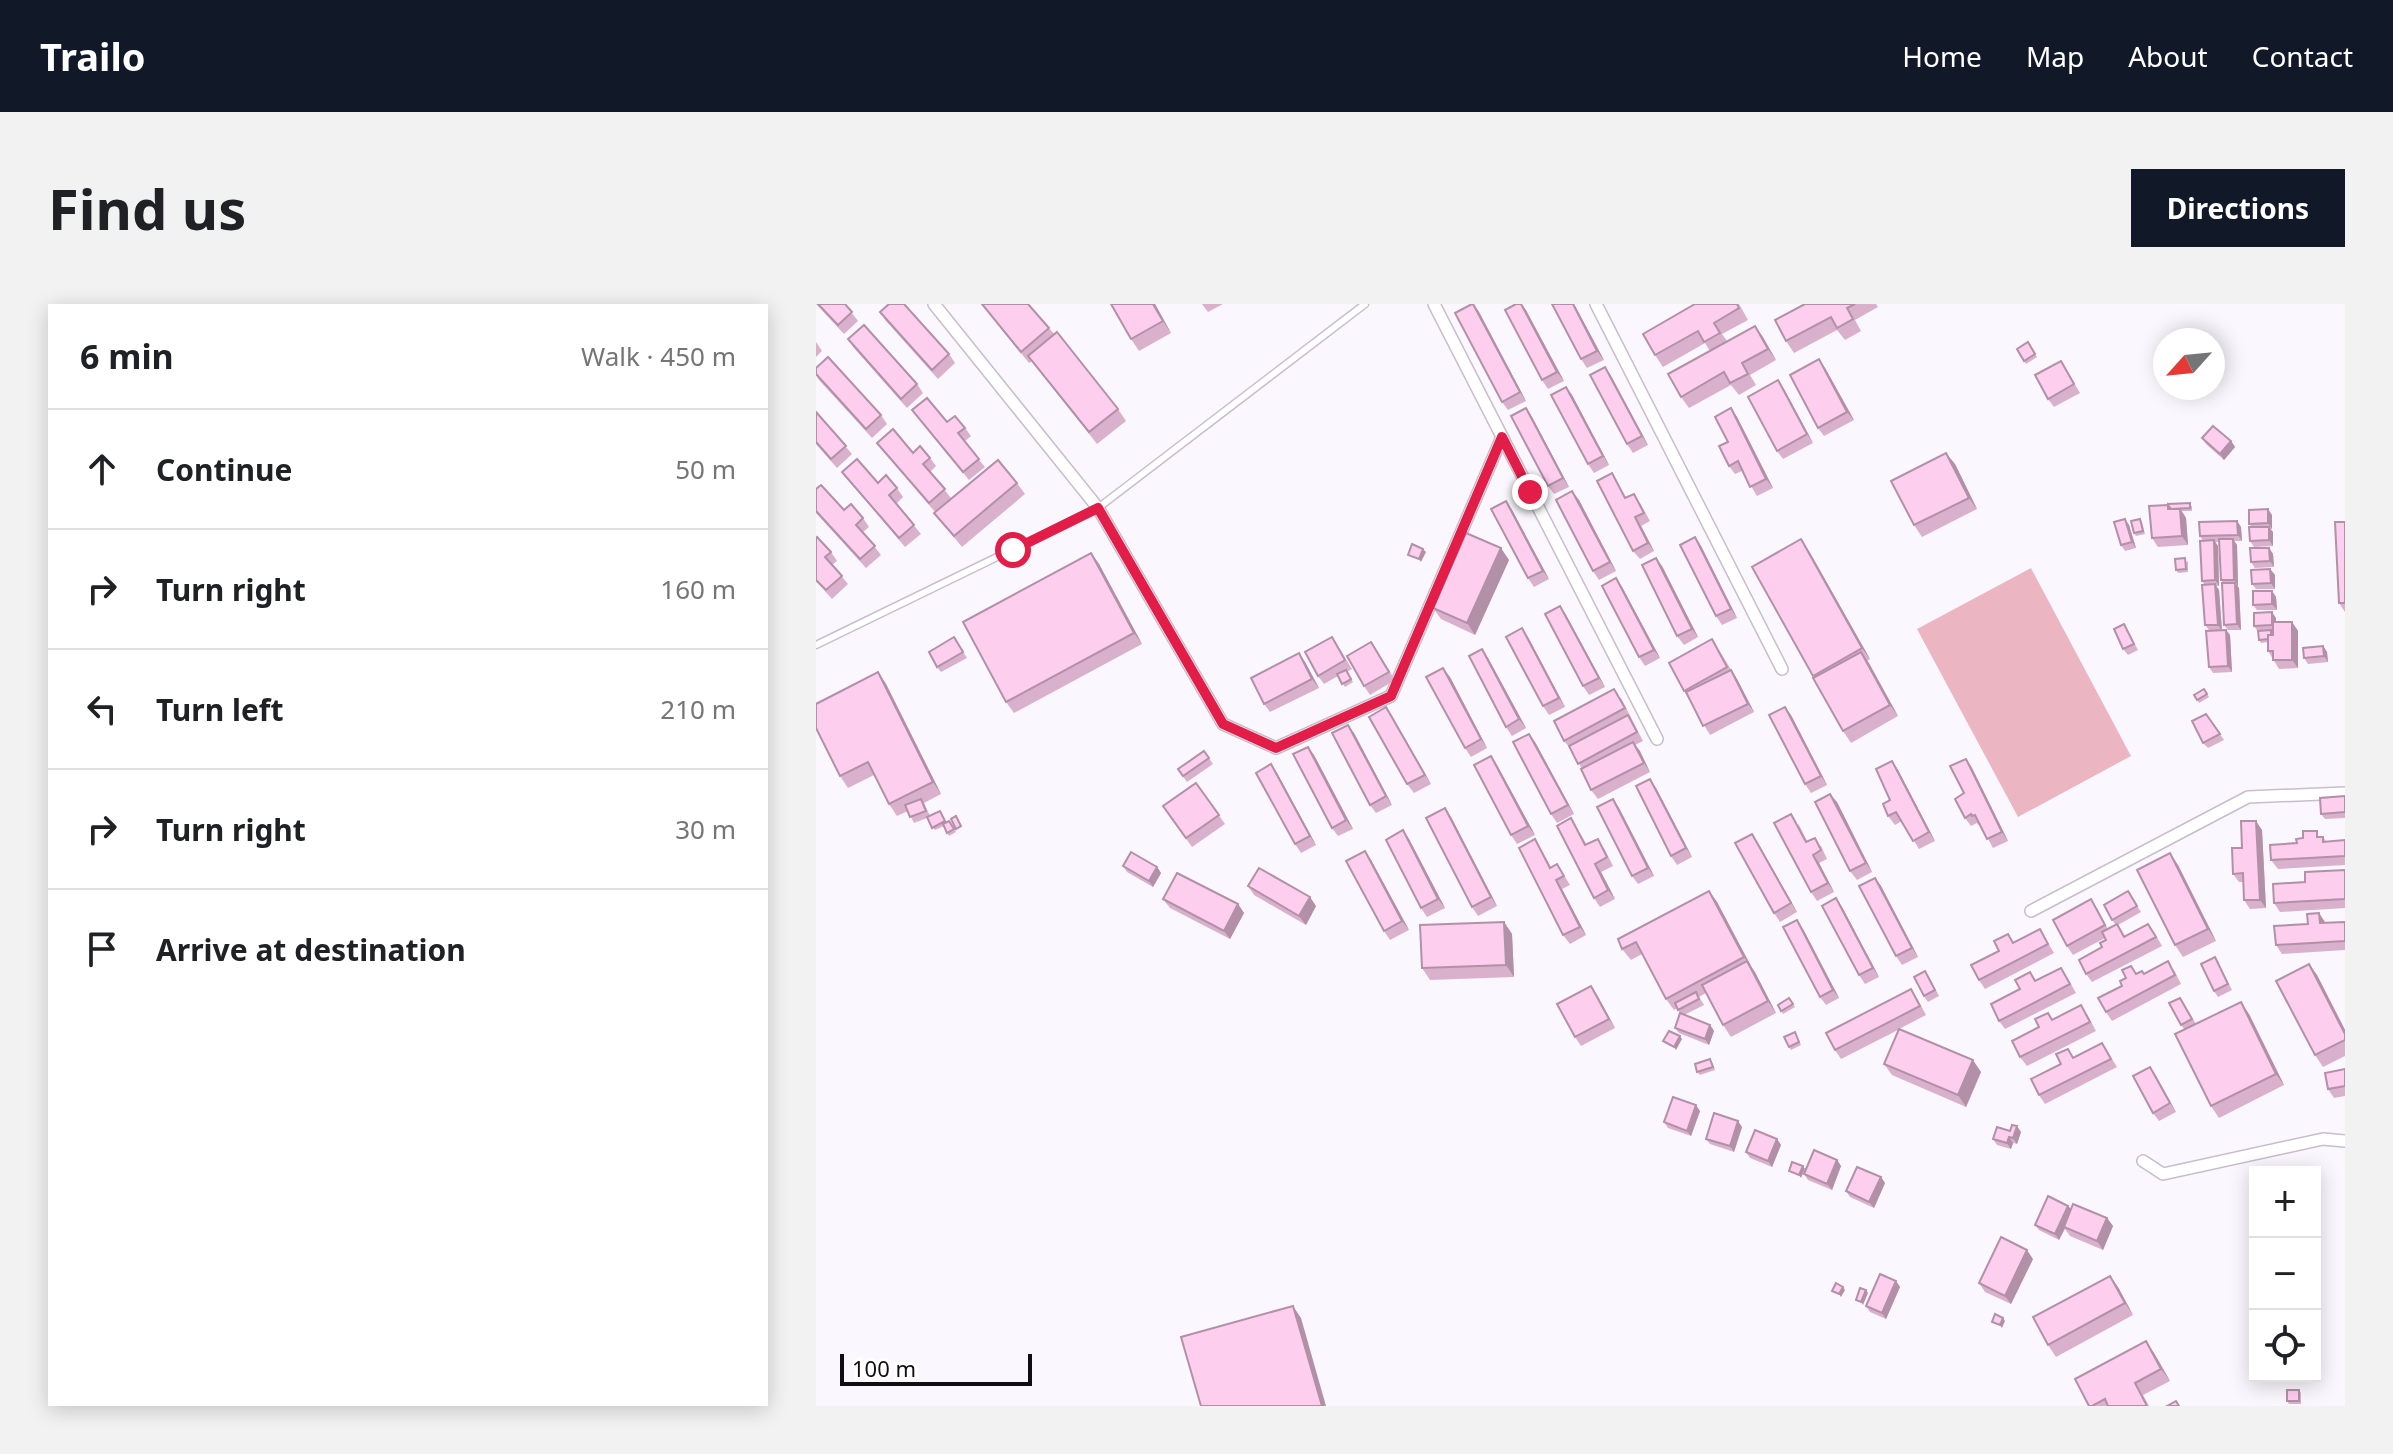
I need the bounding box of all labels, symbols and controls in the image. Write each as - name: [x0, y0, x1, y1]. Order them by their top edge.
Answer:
- text: Trailo: [40, 30, 145, 82]
- text: Home: [1902, 37, 1982, 75]
- text: Map: [2026, 37, 2084, 75]
- text: About: [2128, 37, 2208, 75]
- text: Contact: [2252, 37, 2353, 75]
- button: Directions: [2131, 169, 2345, 247]
- text: Find us: [48, 170, 246, 246]
- north arrow: [2153, 328, 2225, 400]
- text: 6 min: [80, 333, 174, 379]
- text: Walk · 450 m: [581, 338, 736, 374]
- icon: ahead: [80, 447, 124, 491]
- text: Continue: [156, 449, 292, 490]
- text: 50 m: [675, 451, 736, 487]
- route end: [1512, 474, 1548, 510]
- route start: [995, 532, 1031, 568]
- icon: right: [80, 567, 124, 611]
- text: Turn right: [156, 569, 306, 610]
- text: 160 m: [660, 571, 736, 607]
- icon: left: [80, 687, 124, 731]
- text: Turn left: [156, 689, 284, 730]
- text: 210 m: [660, 691, 736, 727]
- icon: right: [80, 807, 124, 851]
- text: Turn right: [156, 809, 306, 850]
- text: 30 m: [675, 811, 736, 847]
- icon: arrive: [80, 927, 124, 971]
- text: Arrive at destination: [156, 929, 466, 970]
- map controls: [2249, 1166, 2321, 1382]
- button: +: [2249, 1166, 2321, 1238]
- button: −: [2249, 1238, 2321, 1310]
- button: locate: [2249, 1310, 2321, 1382]
- scale bar: [840, 1350, 1032, 1386]
- text: 100 m: [852, 1353, 916, 1383]

